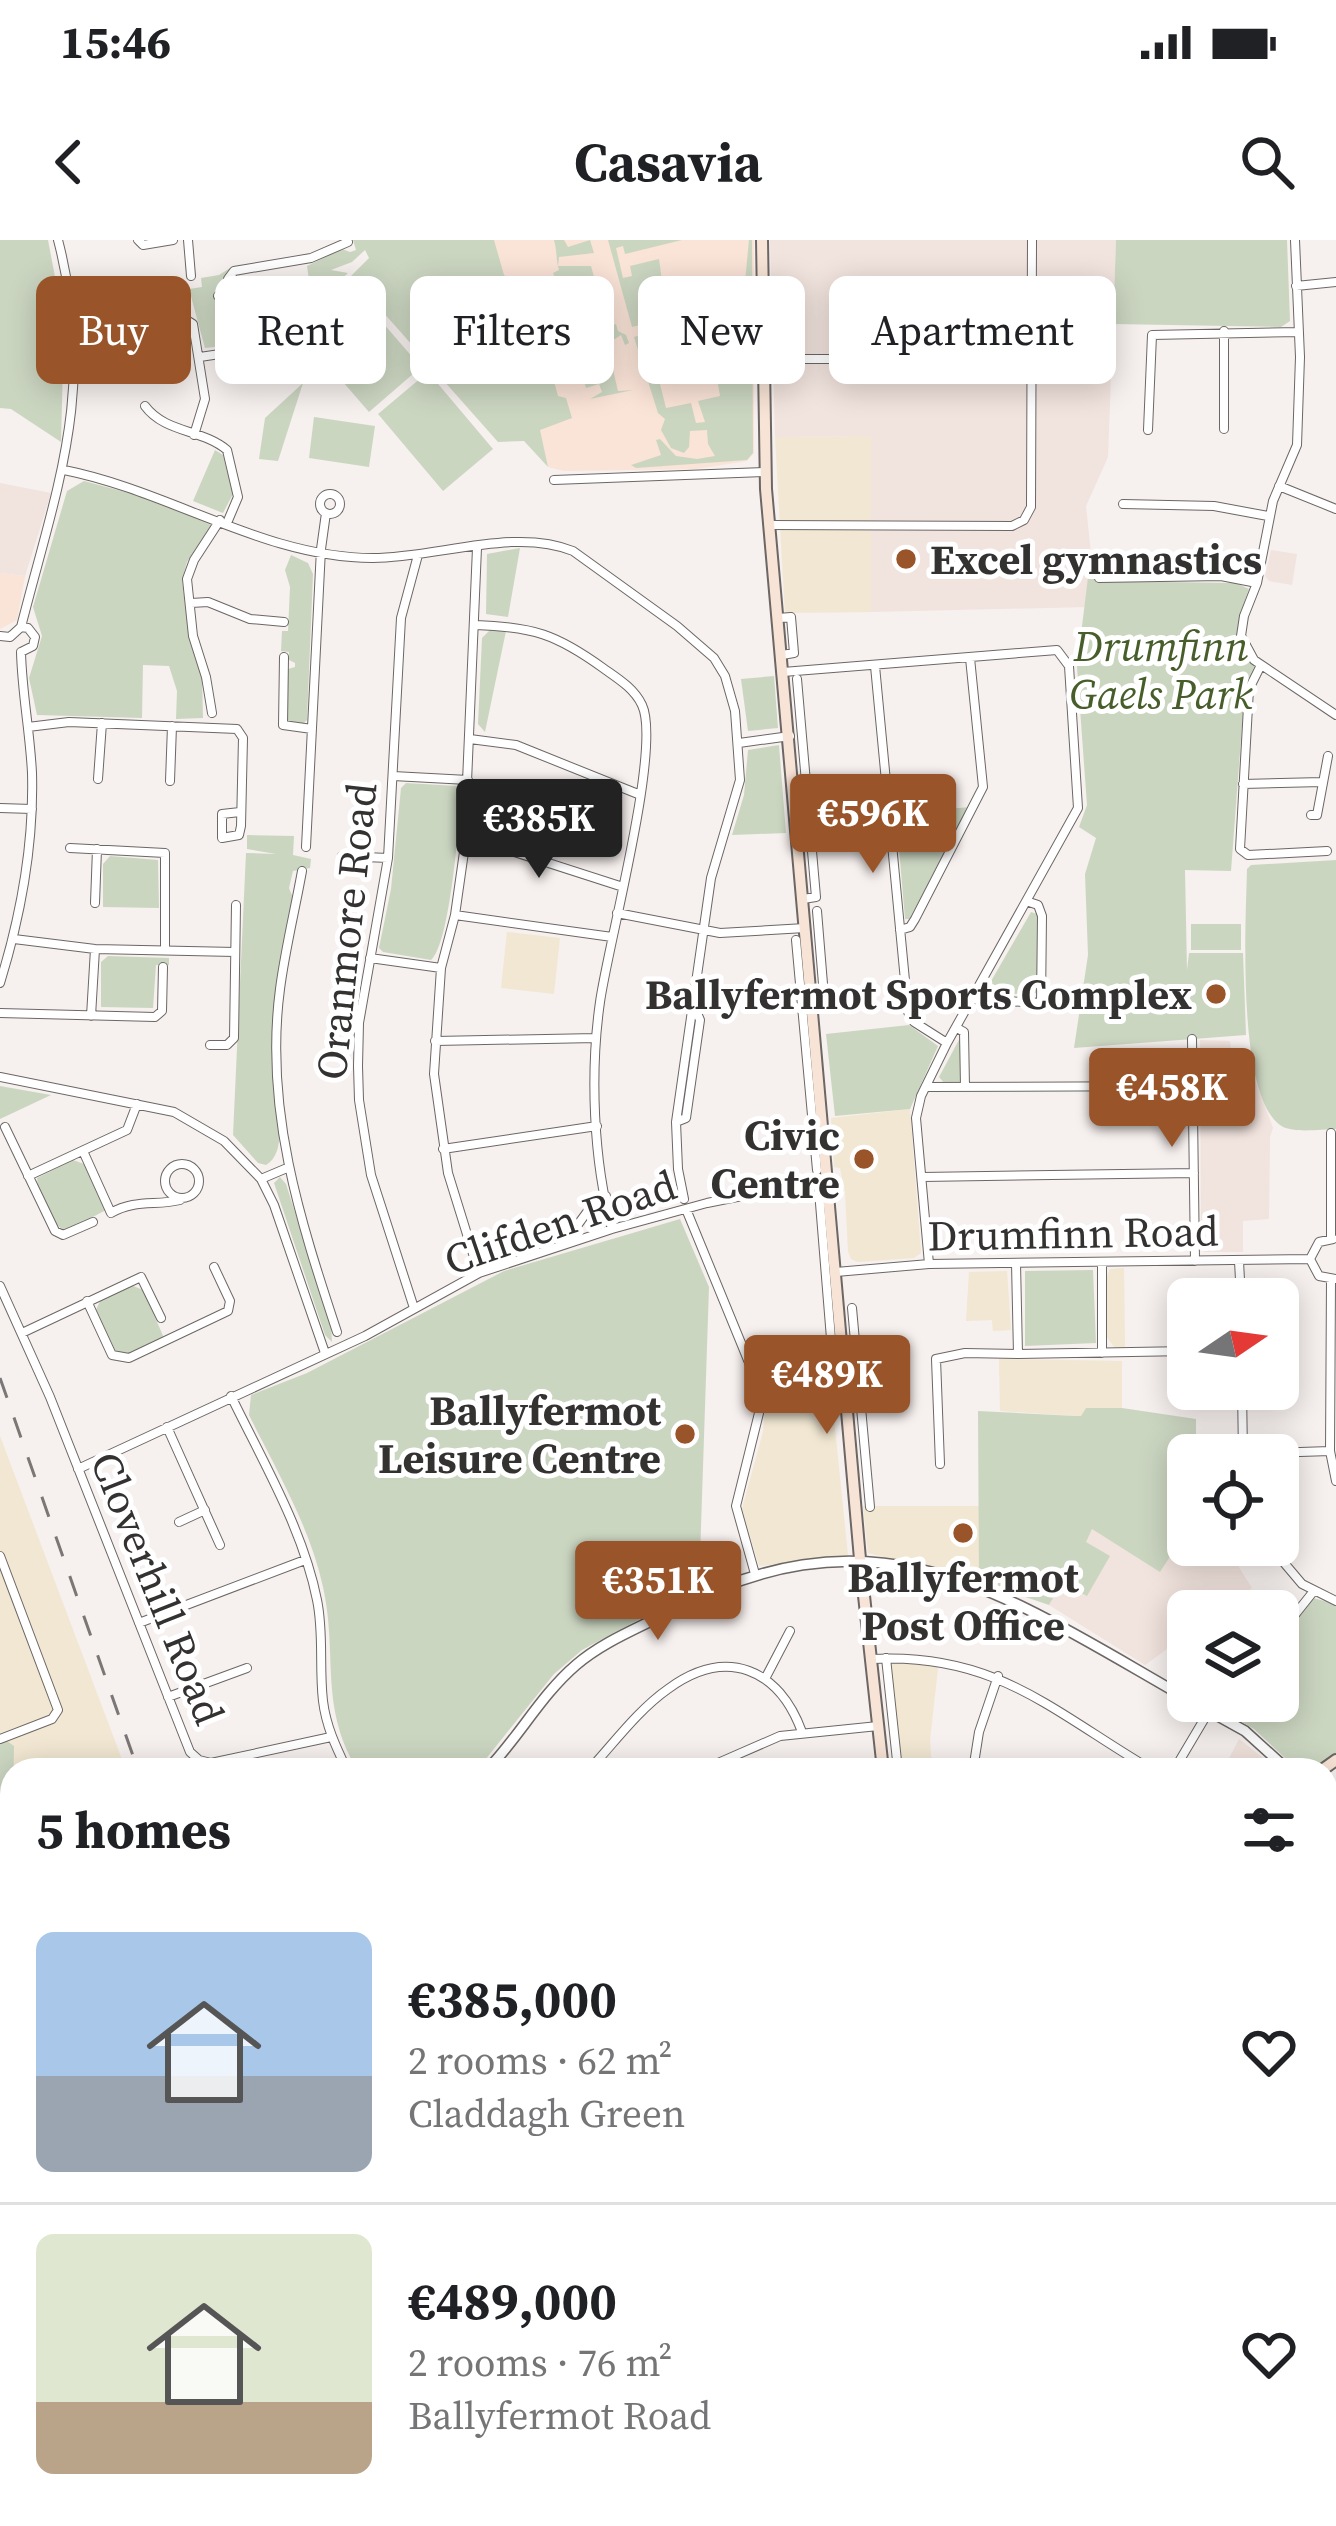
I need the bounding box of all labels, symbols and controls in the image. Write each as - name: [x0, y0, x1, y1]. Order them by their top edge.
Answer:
- text: 15:46: [60, 11, 171, 73]
- text: Casavia: [574, 125, 762, 199]
- icon: back: [36, 129, 102, 195]
- icon: search: [1234, 129, 1300, 195]
- chip: Buy: [36, 276, 191, 384]
- chip: Rent: [215, 276, 386, 384]
- chip: Filters: [410, 276, 614, 384]
- chip: New: [638, 276, 805, 384]
- chip: Apartment: [829, 276, 1116, 384]
- place label: Excel gymnastics: [930, 530, 1262, 588]
- marker: Excel gymnastics: [893, 546, 919, 572]
- park label: Drumfinn Gaels Park: [1069, 617, 1253, 723]
- pin: €596K: [789, 774, 957, 876]
- street label: Oranmore Road: [302, 779, 390, 1082]
- pin: €385K: [455, 779, 623, 881]
- text: €596K: [817, 786, 929, 839]
- text: €385K: [483, 791, 595, 844]
- place label: Ballyfermot Sports Complex: [645, 965, 1192, 1023]
- marker: Ballyfermot Sports Complex: [1203, 981, 1229, 1007]
- pin: €458K: [1088, 1048, 1256, 1150]
- text: €458K: [1116, 1060, 1228, 1113]
- place label: Civic Centre: [711, 1106, 840, 1212]
- marker: Civic Centre: [851, 1146, 877, 1172]
- street label: Clifden Road: [436, 1155, 684, 1289]
- street label: Drumfinn Road: [927, 1201, 1219, 1265]
- north arrow: [1167, 1278, 1299, 1410]
- map controls: [1167, 1278, 1299, 1722]
- pin: €489K: [743, 1335, 911, 1437]
- text: €489K: [771, 1347, 883, 1400]
- place label: Ballyfermot Leisure Centre: [378, 1381, 662, 1487]
- marker: Ballyfermot Leisure Centre: [672, 1421, 698, 1447]
- button: locate: [1167, 1434, 1299, 1566]
- street label: Cloverhill Road: [77, 1443, 239, 1733]
- marker: Ballyfermot Post Office: [950, 1520, 976, 1546]
- pin: €351K: [574, 1541, 742, 1643]
- place label: Ballyfermot Post Office: [847, 1548, 1080, 1654]
- text: €351K: [602, 1553, 714, 1606]
- button: layers: [1167, 1590, 1299, 1722]
- text: 5 homes: [36, 1795, 231, 1865]
- icon: filters: [1236, 1797, 1302, 1863]
- text: €385,000: [408, 1964, 617, 2034]
- icon: home: [132, 1980, 276, 2124]
- icon: heart: [1236, 2019, 1302, 2085]
- text: 2 rooms · 62 m²: [408, 2034, 672, 2087]
- text: Claddagh Green: [408, 2087, 685, 2140]
- text: €489,000: [408, 2266, 617, 2336]
- icon: home: [132, 2282, 276, 2426]
- icon: heart: [1236, 2321, 1302, 2387]
- text: 2 rooms · 76 m²: [408, 2336, 672, 2389]
- text: Ballyfermot Road: [408, 2389, 711, 2442]

